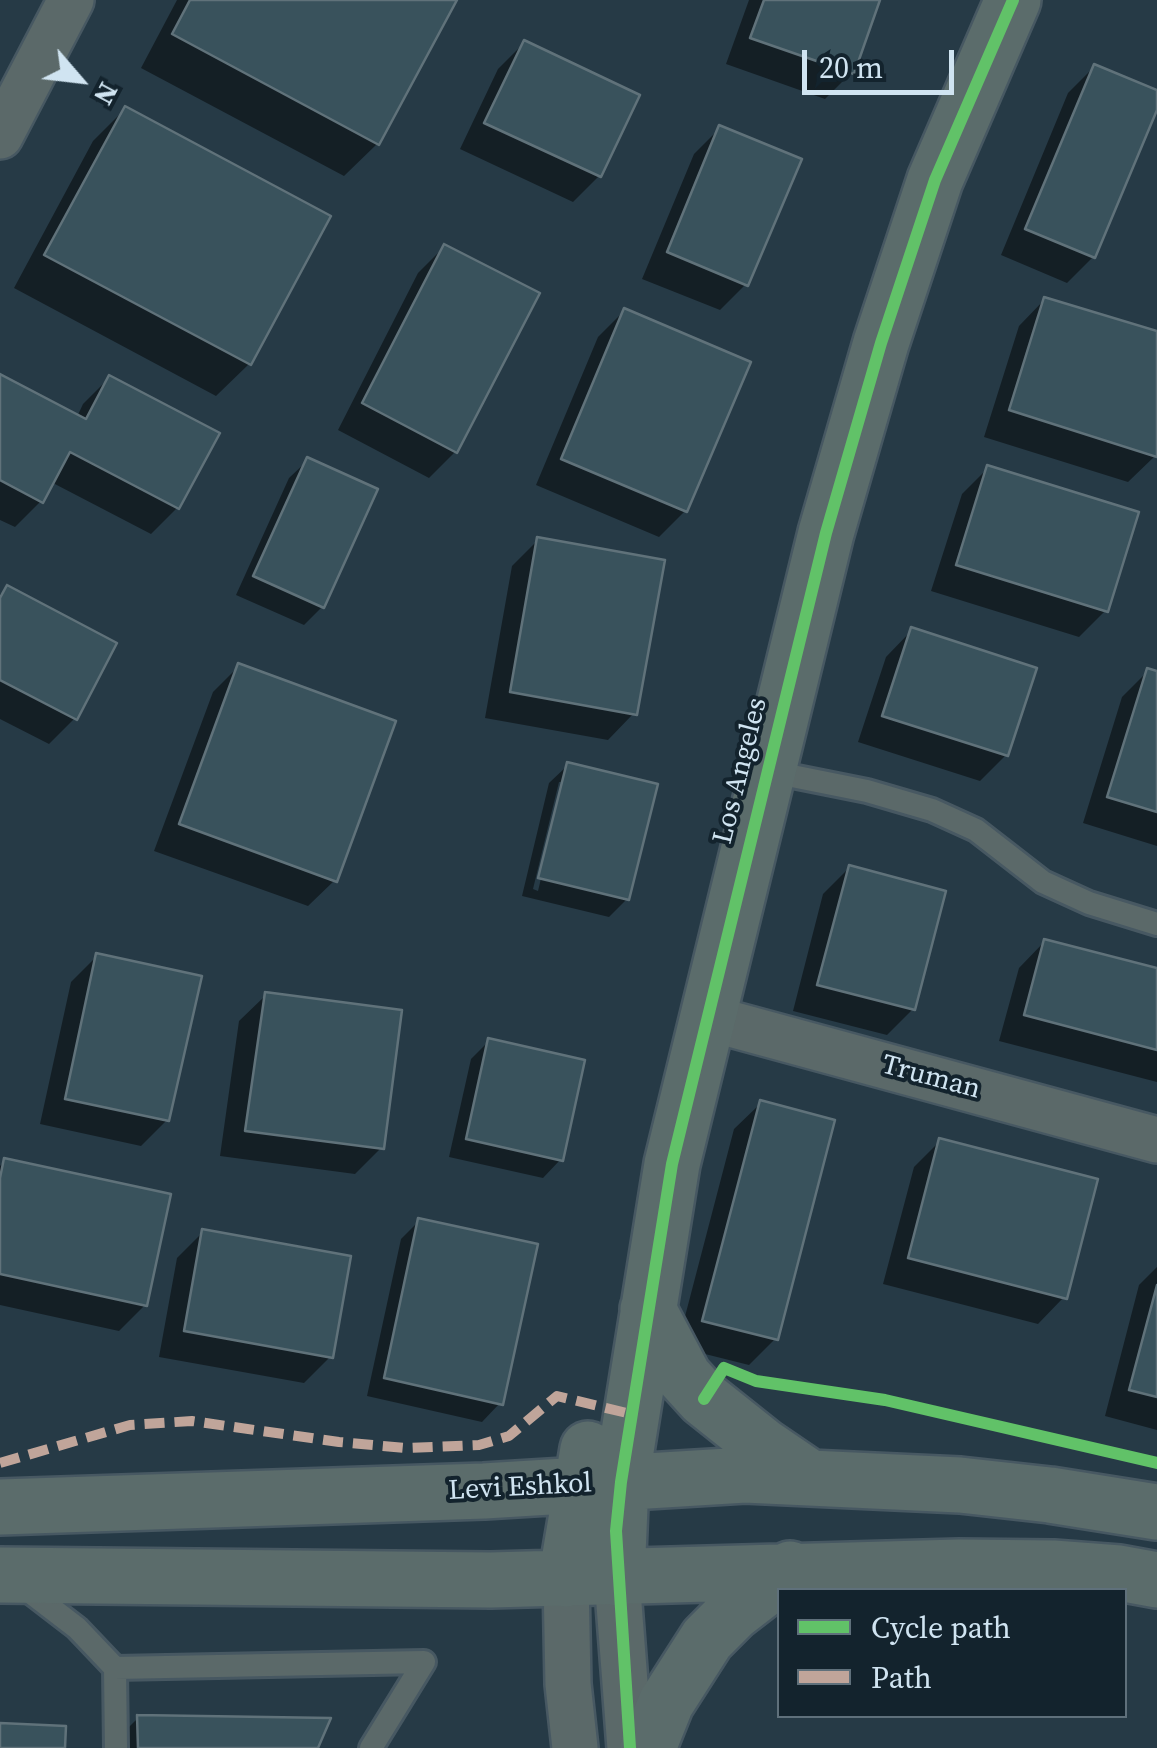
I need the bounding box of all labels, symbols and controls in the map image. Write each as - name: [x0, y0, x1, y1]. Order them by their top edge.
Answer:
- north arrow: [30, 30, 130, 130]
- scale bar: [807, 30, 960, 92]
- text: 20 m: [819, 47, 883, 88]
- text: N: [85, 76, 128, 112]
- street label: Los Angeles: [707, 695, 775, 847]
- street label: Truman: [878, 1049, 984, 1107]
- street label: Levi Eshkol: [447, 1467, 593, 1509]
- legend: [777, 1588, 1127, 1718]
- text: Cycle path: [871, 1607, 1011, 1648]
- text: Path: [871, 1657, 932, 1698]

